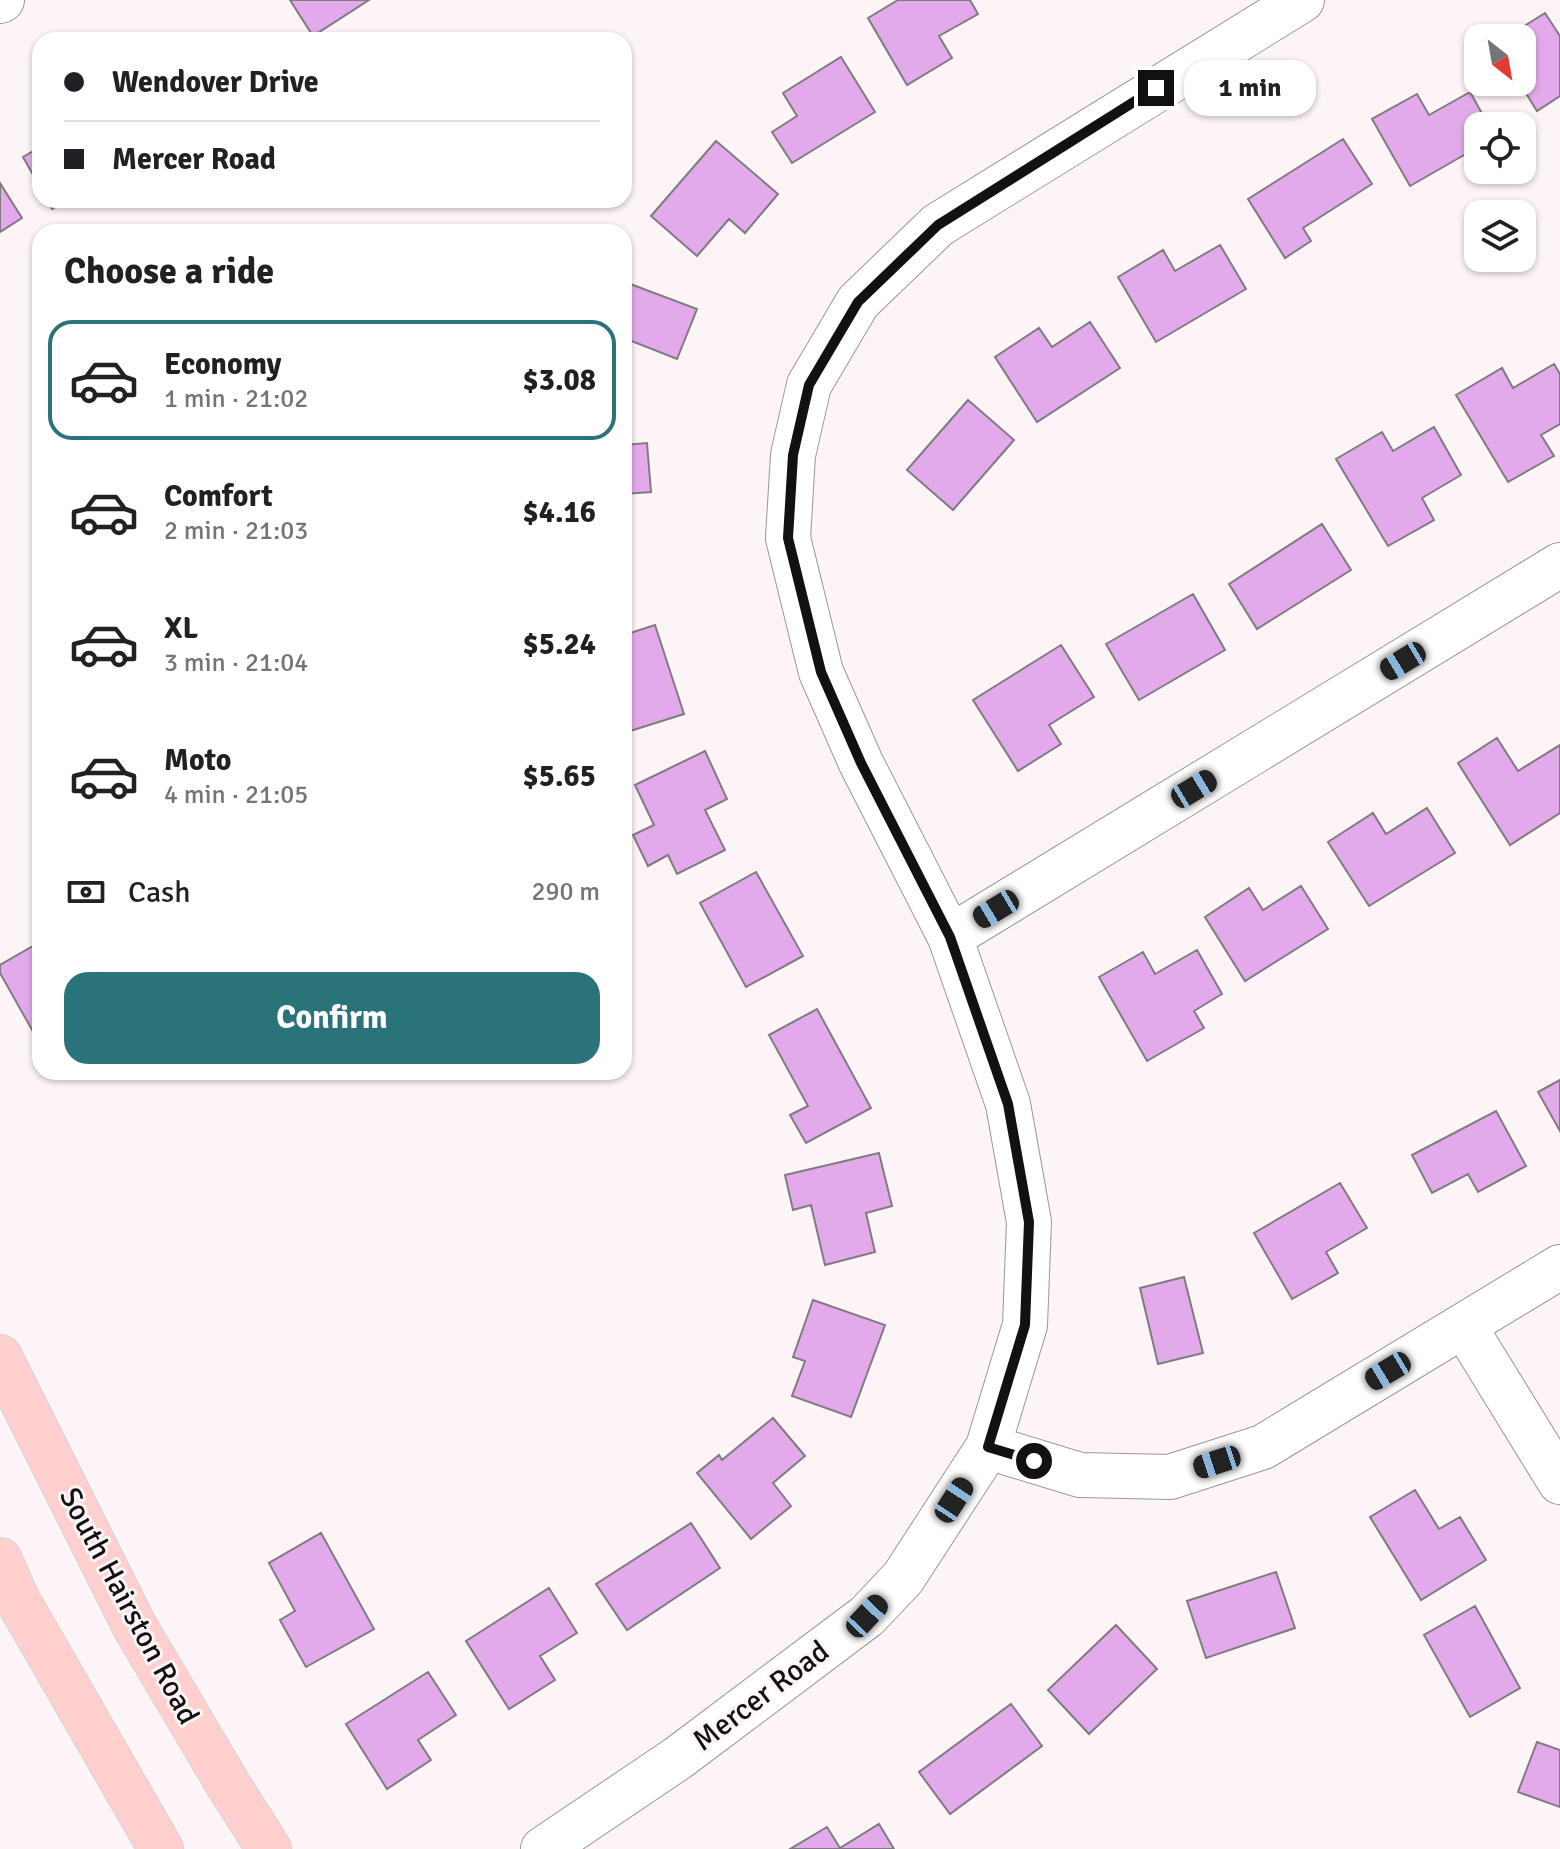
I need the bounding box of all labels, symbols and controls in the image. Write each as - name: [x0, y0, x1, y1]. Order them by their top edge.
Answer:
- north arrow: [1464, 24, 1536, 96]
- map controls: [1464, 24, 1536, 272]
- callout: 1 min: [1184, 60, 1316, 116]
- text: Wendover Drive: [112, 64, 319, 101]
- route end: [1138, 70, 1174, 106]
- text: 1 min: [1219, 72, 1281, 104]
- button: locate: [1464, 112, 1536, 184]
- text: Mercer Road: [112, 141, 276, 178]
- button: layers: [1464, 200, 1536, 272]
- text: Choose a ride: [64, 249, 274, 294]
- icon: car: [68, 344, 140, 416]
- text: Economy: [164, 346, 281, 383]
- text: $3.08: [523, 362, 596, 399]
- text: 1 min · 21:02: [164, 383, 308, 415]
- icon: car: [68, 476, 140, 548]
- text: Comfort: [164, 478, 273, 515]
- text: $4.16: [523, 494, 596, 531]
- text: 2 min · 21:03: [164, 515, 308, 547]
- icon: car: [68, 608, 140, 680]
- text: XL: [164, 610, 198, 647]
- text: $5.24: [523, 626, 596, 663]
- car: [1376, 638, 1430, 684]
- text: 3 min · 21:04: [164, 647, 308, 679]
- icon: car: [68, 740, 140, 812]
- text: Moto: [164, 742, 231, 779]
- text: $5.65: [523, 758, 596, 795]
- car: [1167, 766, 1221, 812]
- text: 4 min · 21:05: [164, 779, 308, 811]
- icon: cash: [64, 870, 108, 914]
- text: Cash: [128, 874, 191, 911]
- text: 290 m: [531, 876, 600, 908]
- car: [969, 886, 1023, 932]
- button: Confirm: [64, 972, 600, 1064]
- car: [1361, 1348, 1415, 1394]
- route start: [1016, 1443, 1052, 1479]
- car: [1190, 1443, 1244, 1481]
- car: [931, 1473, 977, 1527]
- street label: South Hairston Road: [51, 1481, 207, 1731]
- car: [842, 1590, 892, 1642]
- street label: Mercer Road: [686, 1633, 836, 1759]

